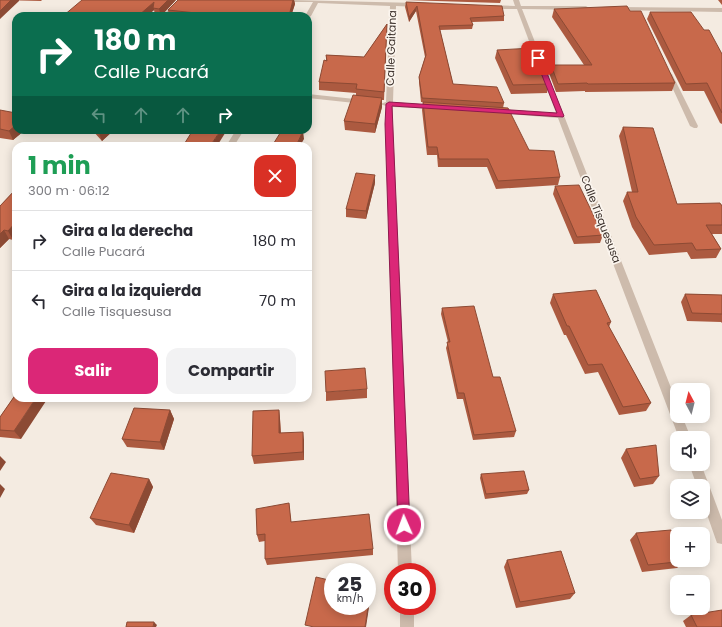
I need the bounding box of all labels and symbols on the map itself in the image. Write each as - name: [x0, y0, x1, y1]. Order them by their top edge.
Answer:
- street label: Calle Gaitana: [382, 10, 400, 86]
- pin: [521, 41, 555, 75]
- street label: Calle Tisquesusa: [577, 173, 625, 265]
- north arrow: [670, 383, 710, 423]
- position arrow: [383, 504, 425, 546]
- speed limit sign: 30: [384, 563, 436, 615]

